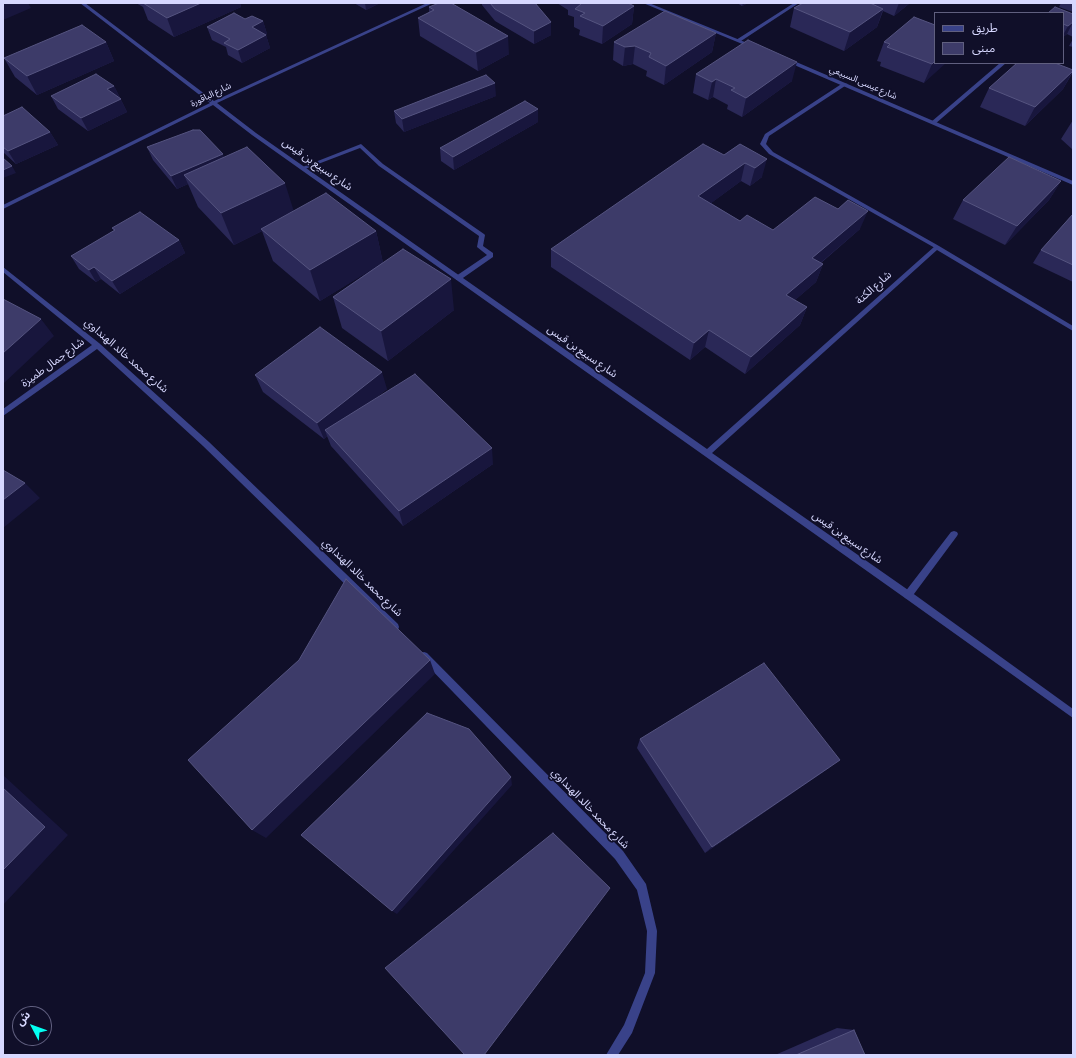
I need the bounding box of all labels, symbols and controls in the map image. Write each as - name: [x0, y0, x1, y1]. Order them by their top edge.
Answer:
- legend: [934, 12, 1064, 64]
- text: طريق: [972, 21, 998, 36]
- text: مبنى: [972, 41, 995, 56]
- street label: شارع عيسى السبيعي: [828, 64, 898, 102]
- street label: شارع الباقورة: [189, 80, 233, 110]
- street label: شارع سبيع بن قيس: [279, 136, 355, 194]
- street label: شارع الكتة: [853, 268, 895, 308]
- street label: شارع محمد خالد الهنداوي: [81, 316, 171, 396]
- street label: شارع سبيع بن قيس: [544, 323, 620, 381]
- street label: شارع جمال طميزة: [19, 336, 87, 390]
- street label: شارع سبيع بن قيس: [809, 509, 885, 567]
- street label: شارع محمد خالد الهنداوي: [319, 536, 405, 620]
- street label: شارع محمد خالد الهنداوي: [548, 766, 632, 852]
- north arrow: [12, 1006, 52, 1046]
- text: ش: [13, 1009, 33, 1028]

